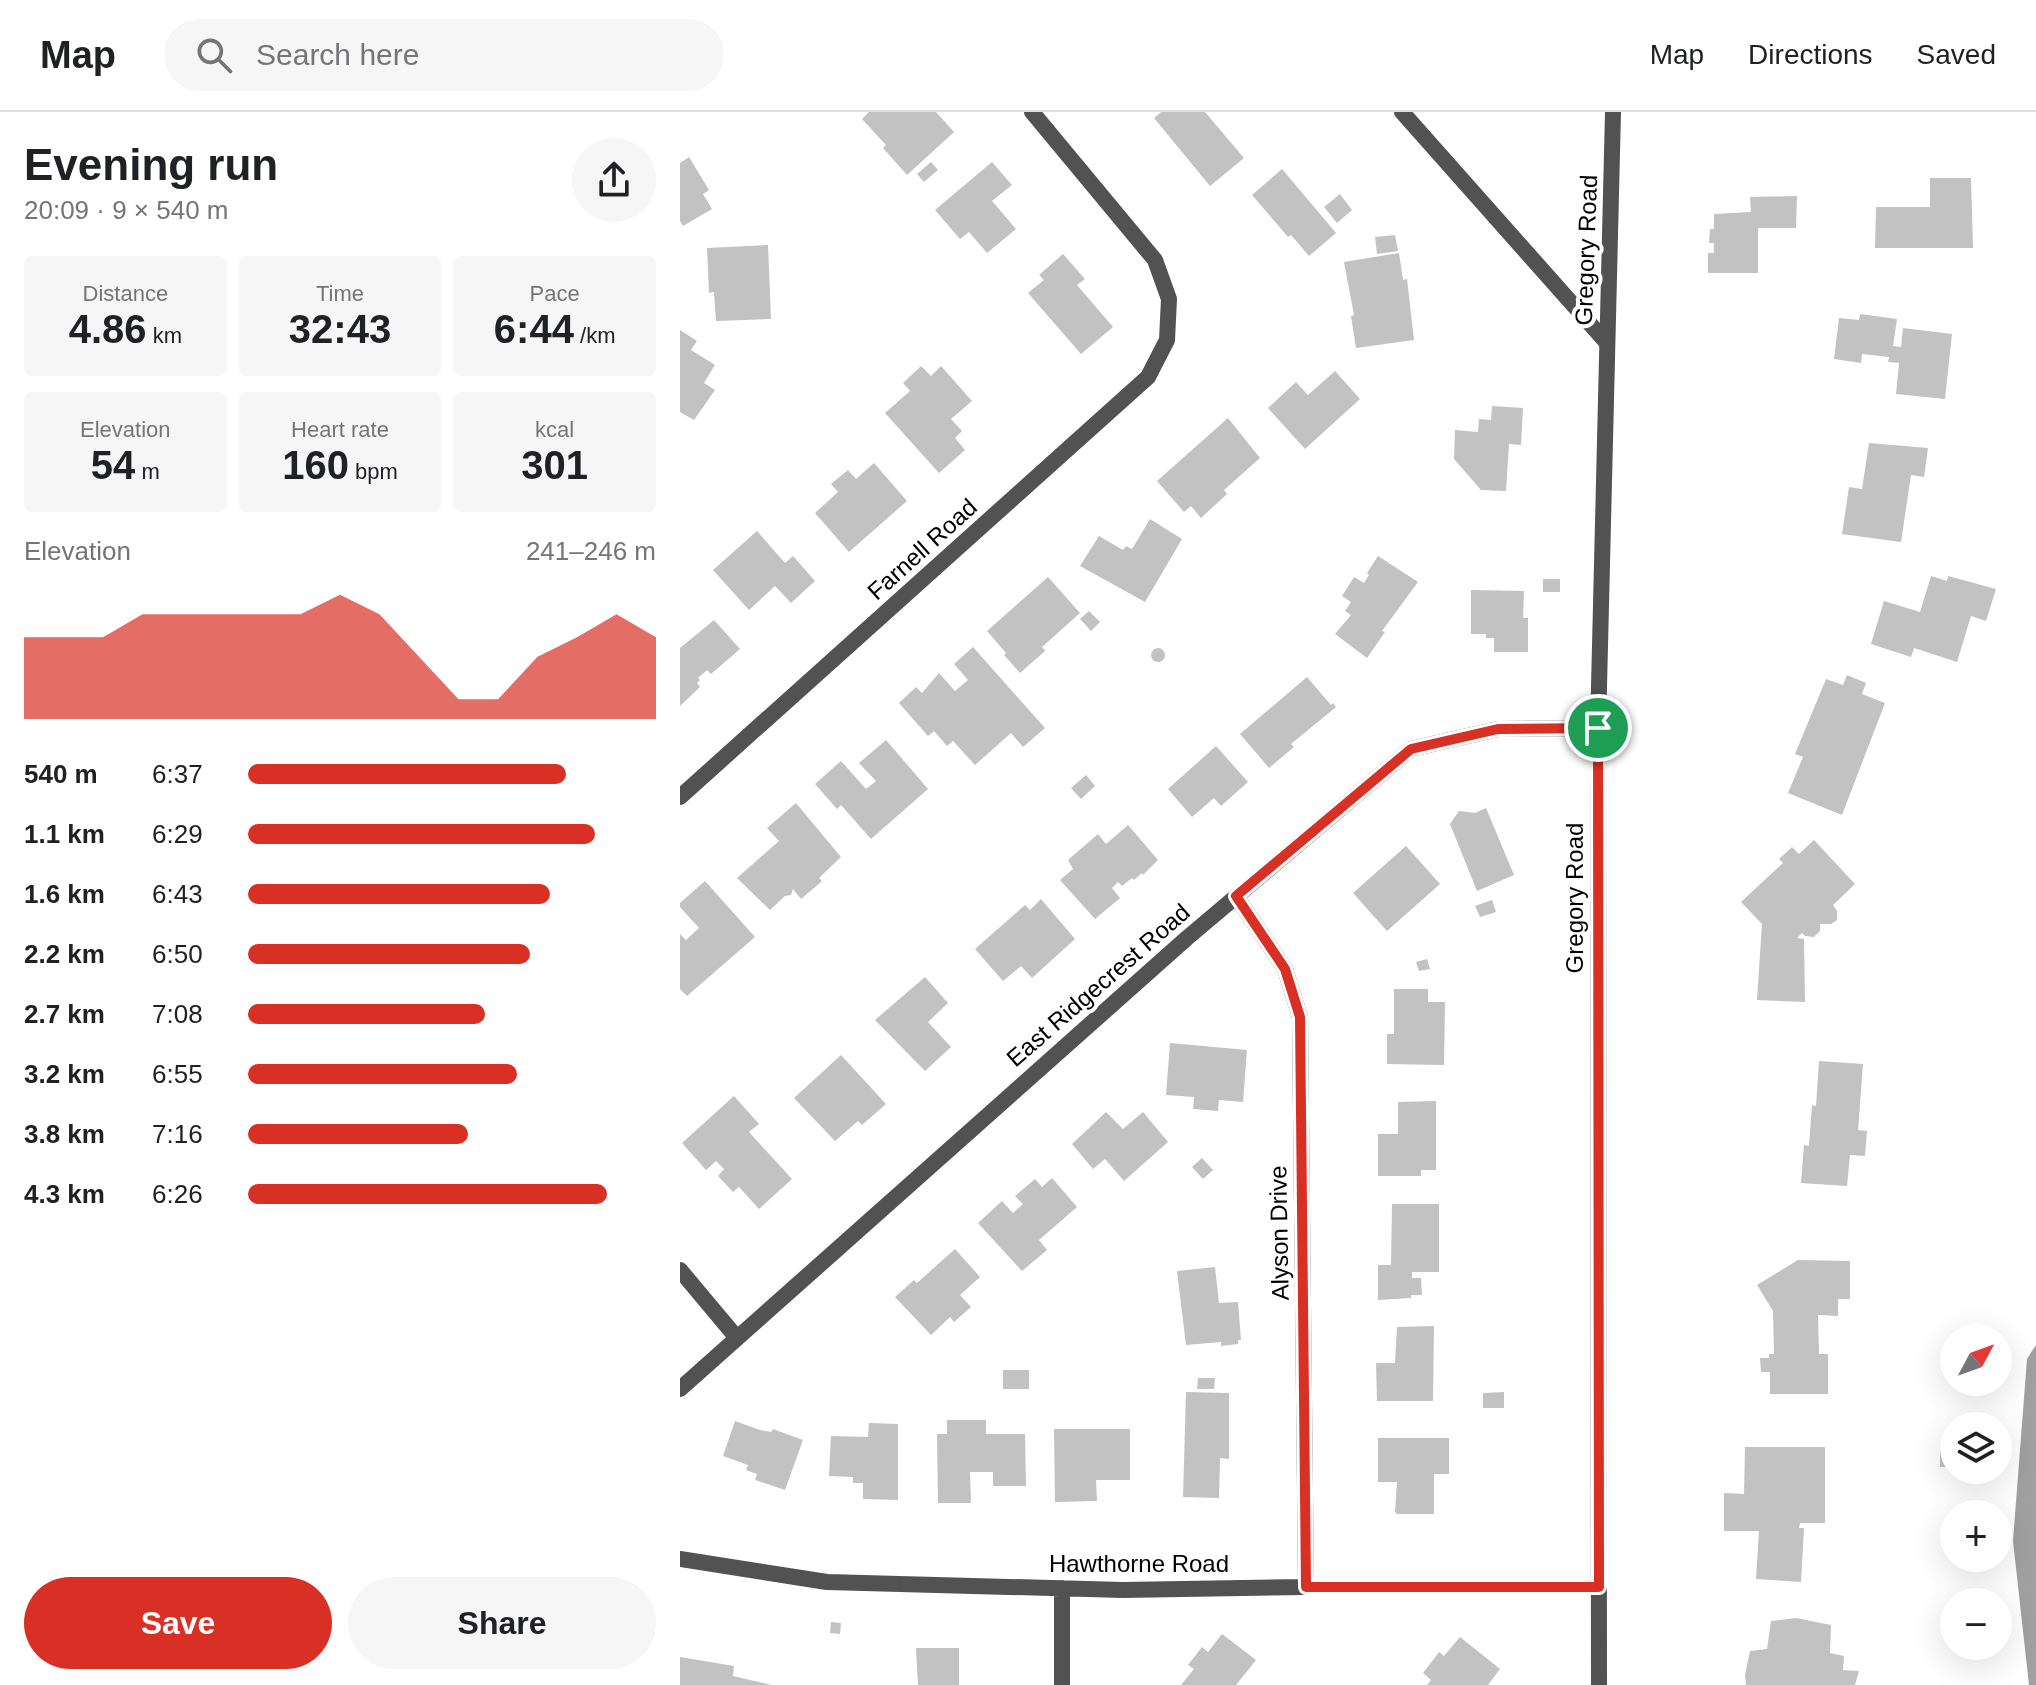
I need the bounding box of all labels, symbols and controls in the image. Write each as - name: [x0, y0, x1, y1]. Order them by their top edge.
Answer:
- search box: [164, 19, 724, 91]
- icon: search: [192, 33, 236, 77]
- text: Map: [40, 34, 116, 76]
- text: Search here: [256, 38, 419, 71]
- text: Map: [1650, 39, 1704, 70]
- text: Directions: [1748, 39, 1873, 70]
- text: Saved: [1917, 39, 1996, 70]
- button: share: [572, 138, 656, 222]
- text: Evening run: [24, 140, 278, 189]
- street label: Gregory Road: [1570, 174, 1602, 326]
- text: 20:09 · 9 × 540 m: [24, 195, 229, 225]
- text: Distance: [83, 281, 168, 306]
- text: Time: [316, 281, 364, 306]
- text: Pace: [530, 281, 580, 306]
- text: 4.86: [69, 307, 147, 351]
- text: 32:43: [289, 307, 391, 351]
- text: 6:44: [494, 307, 574, 351]
- text: km: [147, 323, 182, 348]
- text: /km: [574, 323, 615, 348]
- text: Elevation: [80, 417, 171, 442]
- text: Heart rate: [291, 417, 389, 442]
- text: kcal: [535, 417, 574, 442]
- text: 54: [91, 443, 135, 487]
- text: 160: [282, 443, 349, 487]
- text: 301: [521, 443, 588, 487]
- text: m: [135, 459, 160, 484]
- text: bpm: [349, 459, 398, 484]
- street label: Farnell Road: [862, 493, 982, 605]
- text: Elevation: [24, 536, 131, 566]
- text: 241–246 m: [526, 536, 656, 566]
- pin: [1564, 694, 1632, 762]
- icon: arrive: [1576, 706, 1620, 750]
- text: 540 m: [24, 759, 98, 789]
- text: 6:37: [152, 759, 203, 789]
- text: 1.1 km: [24, 819, 105, 849]
- text: 6:29: [152, 819, 203, 849]
- street label: Gregory Road: [1561, 823, 1588, 973]
- text: 1.6 km: [24, 879, 105, 909]
- text: 6:43: [152, 879, 203, 909]
- street label: East Ridgecrest Road: [1001, 898, 1195, 1072]
- text: 2.2 km: [24, 939, 105, 969]
- text: 6:50: [152, 939, 203, 969]
- text: 2.7 km: [24, 999, 105, 1029]
- text: 7:08: [152, 999, 203, 1029]
- text: 3.2 km: [24, 1059, 105, 1089]
- text: 6:55: [152, 1059, 203, 1089]
- text: 3.8 km: [24, 1119, 105, 1149]
- text: 7:16: [152, 1119, 203, 1149]
- street label: Alyson Drive: [1264, 1165, 1294, 1301]
- text: 4.3 km: [24, 1179, 105, 1209]
- text: 6:26: [152, 1179, 203, 1209]
- north arrow: [1940, 1324, 2012, 1396]
- map controls: [1940, 1324, 2012, 1660]
- button: layers: [1940, 1412, 2012, 1484]
- button: +: [1940, 1500, 2012, 1572]
- street label: Hawthorne Road: [1049, 1550, 1229, 1577]
- button: Save: [24, 1577, 332, 1669]
- button: Share: [348, 1577, 656, 1669]
- button: −: [1940, 1588, 2012, 1660]

